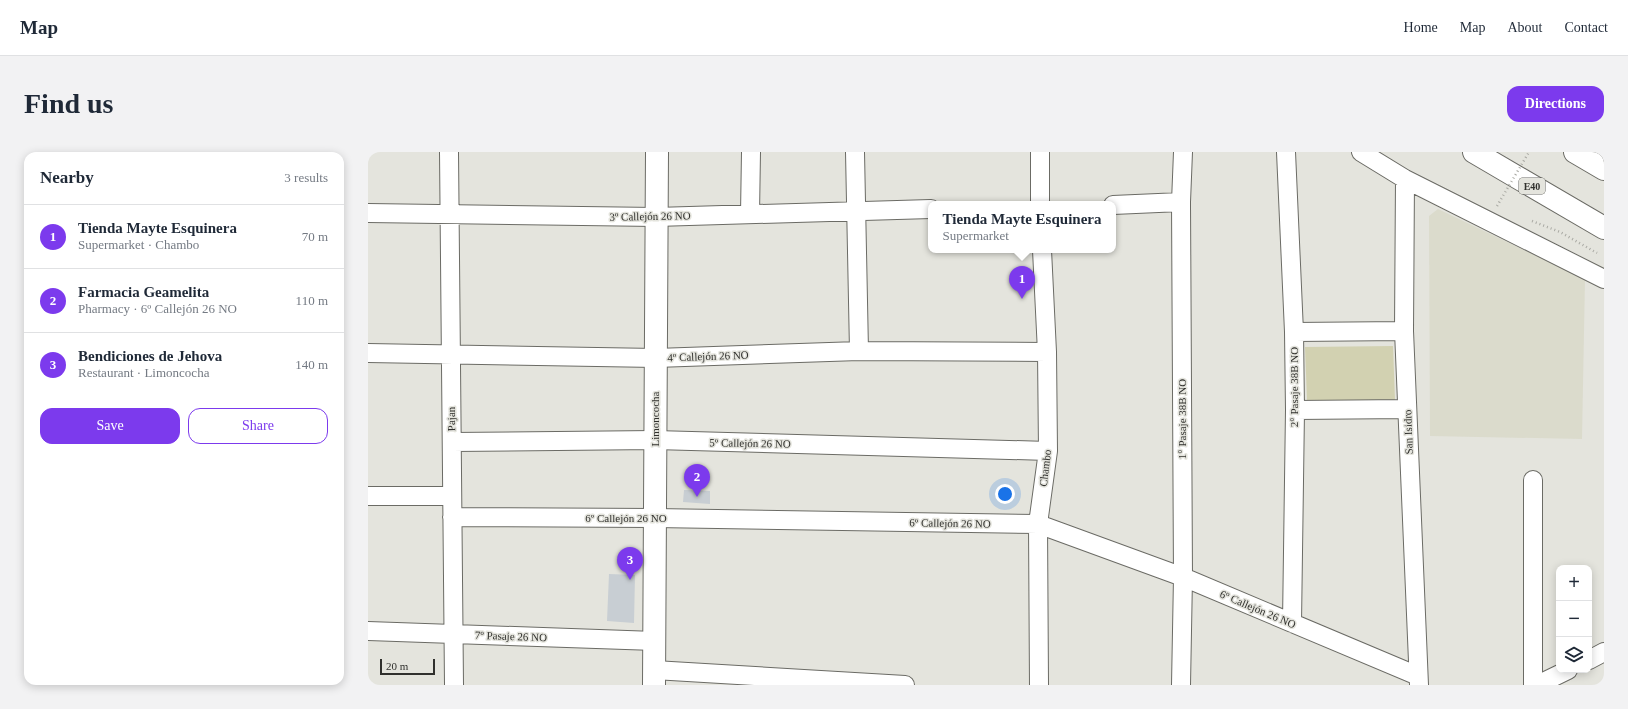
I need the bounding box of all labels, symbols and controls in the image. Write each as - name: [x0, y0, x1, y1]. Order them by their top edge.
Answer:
- text: Map: [20, 17, 58, 38]
- text: Home: [1404, 20, 1438, 35]
- text: Map: [1460, 20, 1485, 35]
- text: About: [1507, 20, 1542, 35]
- text: Contact: [1564, 20, 1608, 35]
- button: Directions: [1507, 86, 1604, 122]
- text: Find us: [24, 88, 114, 119]
- text: Nearby: [40, 168, 94, 187]
- text: 3 results: [284, 170, 328, 185]
- road number: E40: [1519, 178, 1545, 194]
- popup: [928, 201, 1116, 253]
- street label: 3º Callejón 26 NO: [609, 209, 691, 223]
- text: Tienda Mayte Esquinera: [943, 211, 1101, 227]
- text: Tienda Mayte Esquinera: [78, 220, 237, 236]
- text: Supermarket: [943, 228, 1009, 243]
- text: 1: [50, 229, 56, 244]
- text: 70 m: [302, 229, 328, 244]
- text: Supermarket · Chambo: [78, 237, 199, 252]
- pin: 1: [1009, 266, 1035, 299]
- text: Farmacia Geamelita: [78, 284, 209, 300]
- text: 2: [50, 293, 56, 308]
- text: 110 m: [296, 293, 328, 308]
- text: Pharmacy · 6º Callejón 26 NO: [78, 301, 237, 316]
- street label: 2° Pasaje 38B NO: [1288, 347, 1300, 427]
- text: Bendiciones de Jehova: [78, 348, 222, 364]
- street label: 4º Callejón 26 NO: [667, 349, 749, 363]
- text: 3: [50, 357, 56, 372]
- text: 140 m: [295, 357, 328, 372]
- text: Restaurant · Limoncocha: [78, 365, 209, 380]
- street label: 1° Pasaje 38B NO: [1176, 379, 1188, 459]
- street label: Limoncocha: [649, 391, 661, 446]
- street label: Pajan: [445, 406, 457, 431]
- button: Save: [40, 408, 180, 444]
- button: Share: [188, 408, 328, 444]
- street label: San Isidro: [1401, 409, 1415, 455]
- street label: 5º Callejón 26 NO: [709, 436, 791, 450]
- street label: Chambo: [1037, 448, 1053, 487]
- pin: 2: [684, 464, 710, 497]
- your location: [995, 484, 1015, 504]
- street label: 6º Callejón 26 NO: [585, 512, 667, 524]
- street label: 6º Callejón 26 NO: [909, 516, 991, 530]
- pin: 3: [617, 547, 643, 580]
- map controls: [1556, 565, 1592, 673]
- button: +: [1556, 565, 1592, 601]
- street label: 6º Callejón 26 NO: [1218, 588, 1298, 630]
- button: −: [1556, 601, 1592, 637]
- street label: 7º Pasaje 26 NO: [475, 629, 547, 643]
- button: layers: [1556, 637, 1592, 673]
- scale bar: [380, 657, 435, 676]
- text: 20 m: [386, 660, 408, 672]

